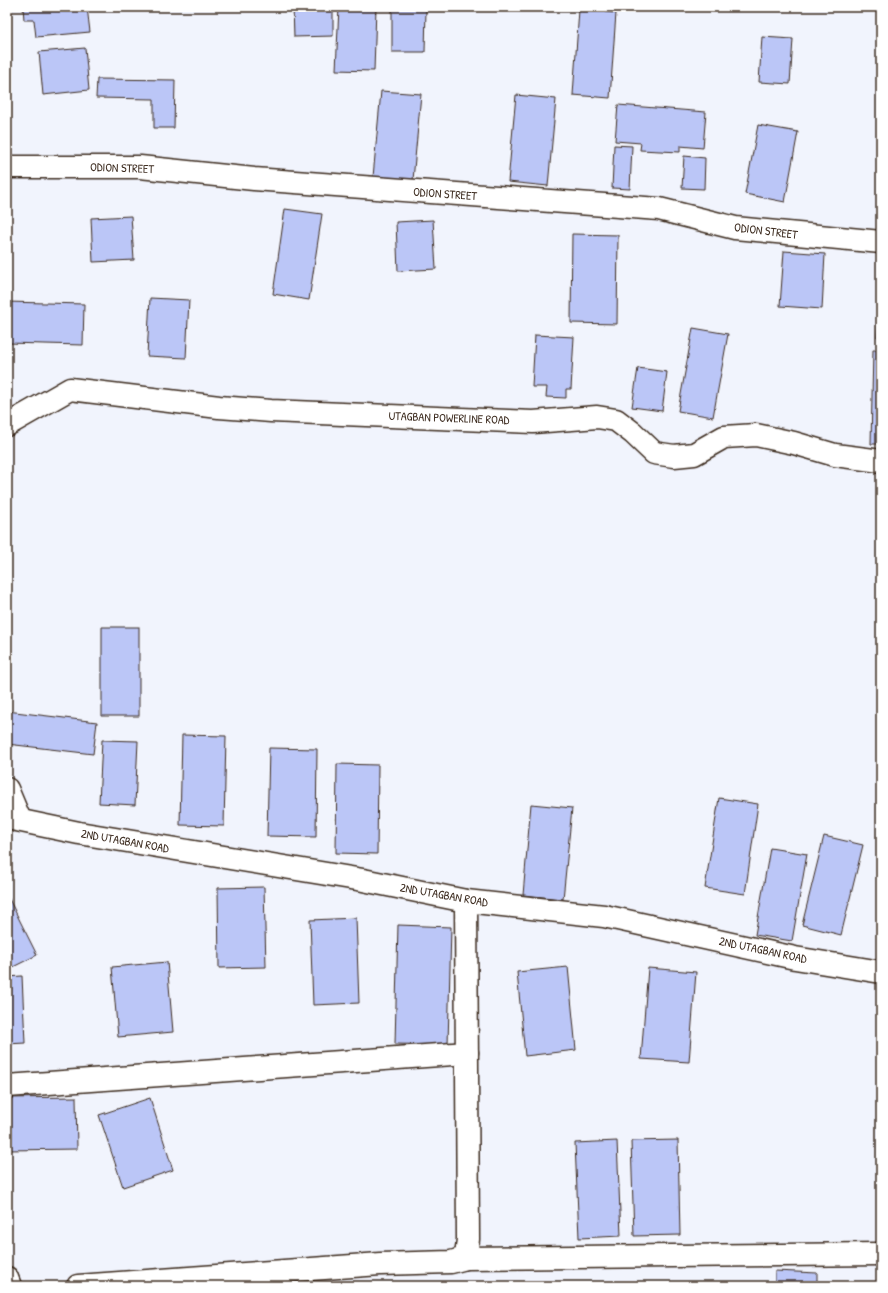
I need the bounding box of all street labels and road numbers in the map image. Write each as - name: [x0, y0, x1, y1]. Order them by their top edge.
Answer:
- street label: ODION STREET: [90, 158, 155, 177]
- street label: ODION STREET: [413, 183, 478, 204]
- street label: ODION STREET: [733, 218, 799, 243]
- street label: UTAGBAN POWERLINE ROAD: [388, 407, 510, 428]
- street label: 2ND UTAGBAN ROAD: [80, 824, 171, 857]
- street label: 2ND UTAGBAN ROAD: [399, 878, 490, 911]
- street label: 2ND UTAGBAN ROAD: [718, 932, 809, 967]

